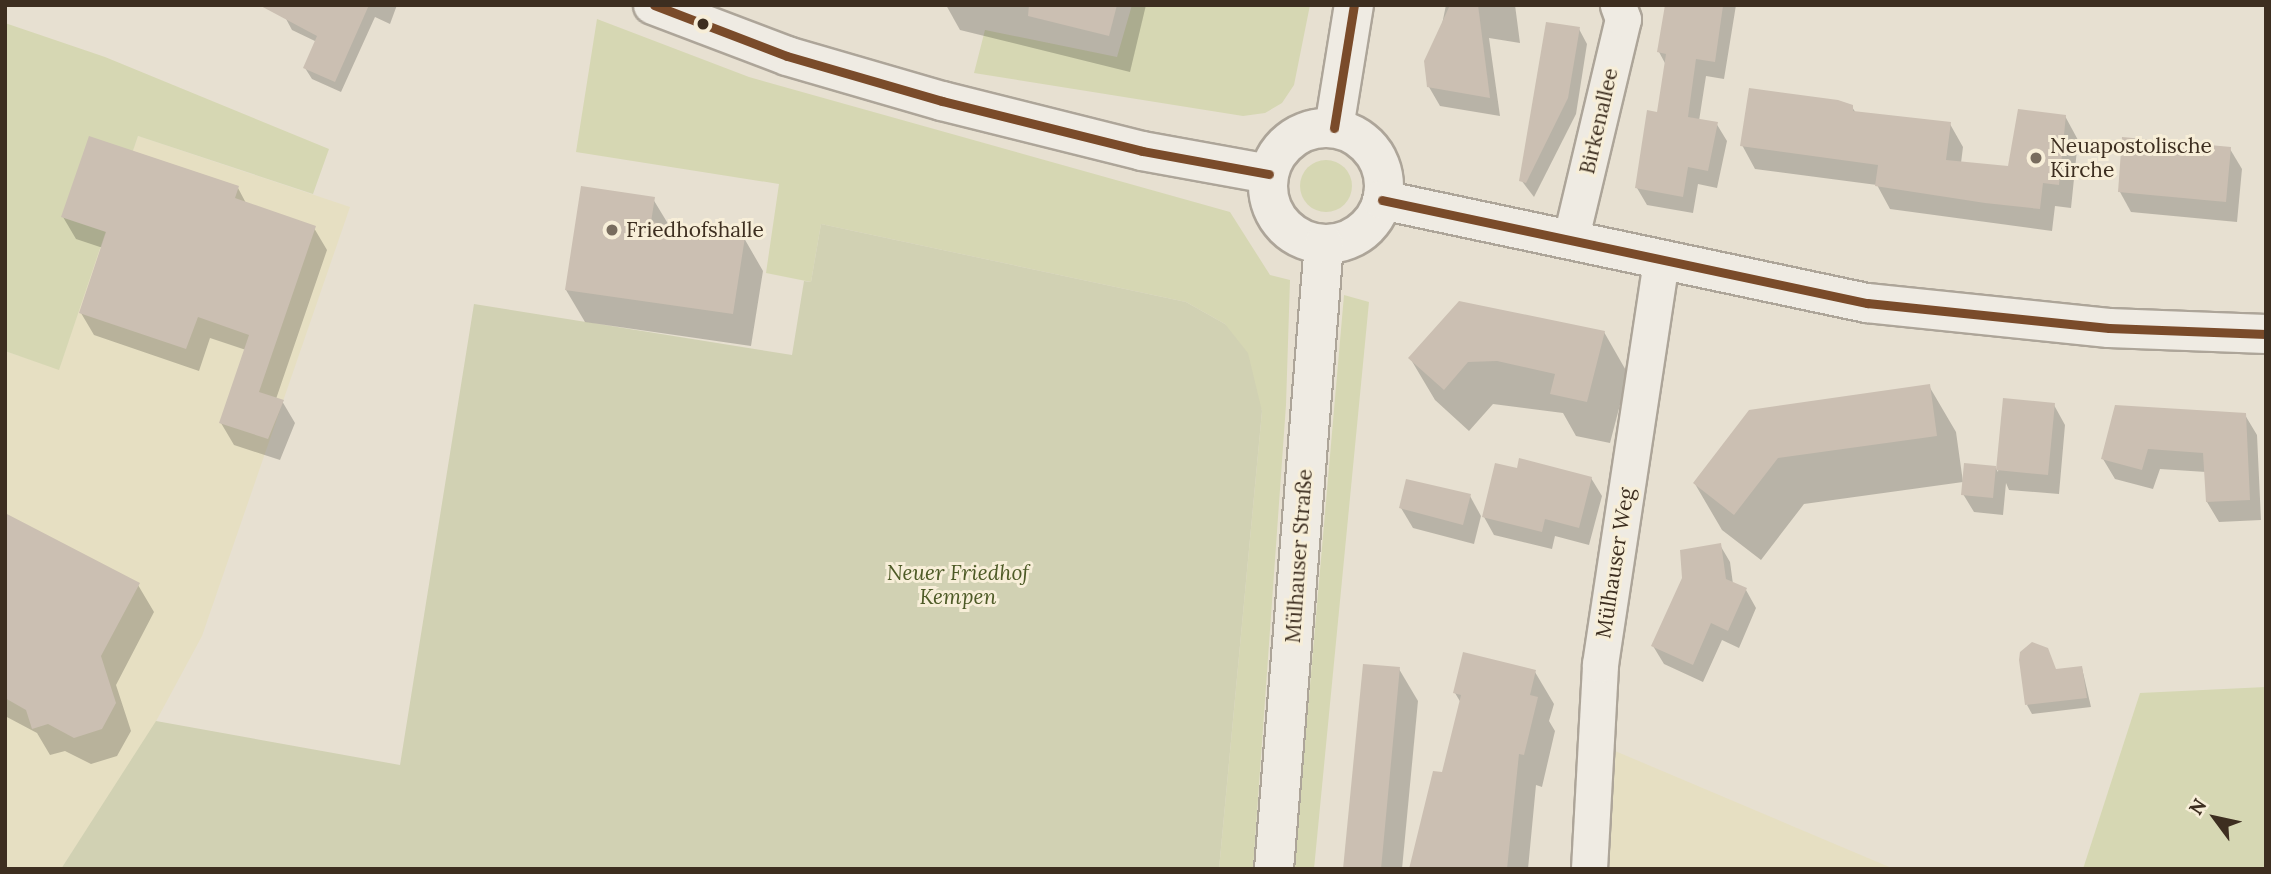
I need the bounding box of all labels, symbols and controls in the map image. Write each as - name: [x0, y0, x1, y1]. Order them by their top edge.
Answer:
- unlabelled marker: [696, 17, 710, 31]
- street label: Birkenallee: [1575, 66, 1623, 176]
- place label: Neuapostolische Kirche: [2050, 133, 2212, 183]
- marker: Neuapostolische Kirche: [2028, 150, 2044, 166]
- place label: Friedhofshalle: [626, 217, 764, 243]
- marker: Friedhofshalle: [604, 222, 620, 238]
- street label: Mülhauser Straße: [1280, 468, 1318, 644]
- street label: Mülhauser Weg: [1591, 486, 1639, 640]
- park label: Neuer Friedhof Kempen: [887, 560, 1029, 610]
- north arrow: [2180, 783, 2250, 853]
- text: N: [2183, 794, 2211, 819]

